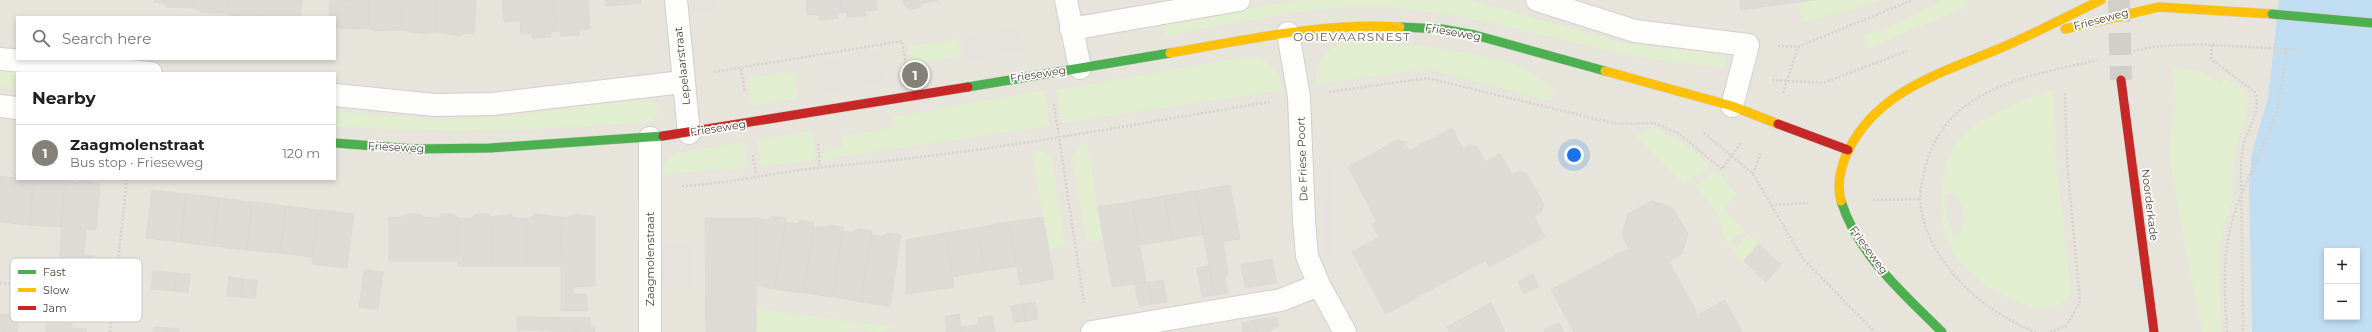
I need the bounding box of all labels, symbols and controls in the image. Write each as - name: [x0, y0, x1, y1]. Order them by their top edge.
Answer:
- street label: Frieseweg: [2072, 5, 2130, 33]
- search box: [16, 16, 336, 60]
- street label: Frieseweg: [1424, 20, 1482, 44]
- street label: Lepelaarstraat: [671, 26, 693, 106]
- icon: search: [30, 27, 52, 49]
- text: Search here: [62, 29, 151, 48]
- district label: OOIEVAARSNEST: [1293, 29, 1411, 44]
- pin: 1: [902, 60, 928, 90]
- street label: Frieseweg: [1009, 63, 1067, 85]
- text: Nearby: [32, 88, 96, 108]
- street label: De Friese Poort: [1294, 116, 1310, 202]
- street label: Frieseweg: [689, 117, 747, 139]
- text: Zaagmolenstraat: [70, 135, 205, 154]
- street label: Frieseweg: [367, 139, 425, 155]
- text: 1: [42, 145, 48, 161]
- text: 120 m: [282, 145, 320, 161]
- your location: [1564, 145, 1584, 165]
- text: Bus stop · Frieseweg: [70, 154, 203, 170]
- street label: Noorderkade: [2139, 168, 2161, 242]
- street label: Zaagmolenstraat: [643, 211, 657, 306]
- street label: Frieseweg: [1847, 223, 1891, 277]
- map controls: [2324, 248, 2360, 320]
- button: +: [2324, 248, 2360, 284]
- legend: [10, 258, 142, 322]
- text: Fast: [43, 265, 67, 279]
- text: Slow: [43, 283, 69, 297]
- button: −: [2324, 284, 2360, 320]
- text: Jam: [42, 301, 67, 315]

